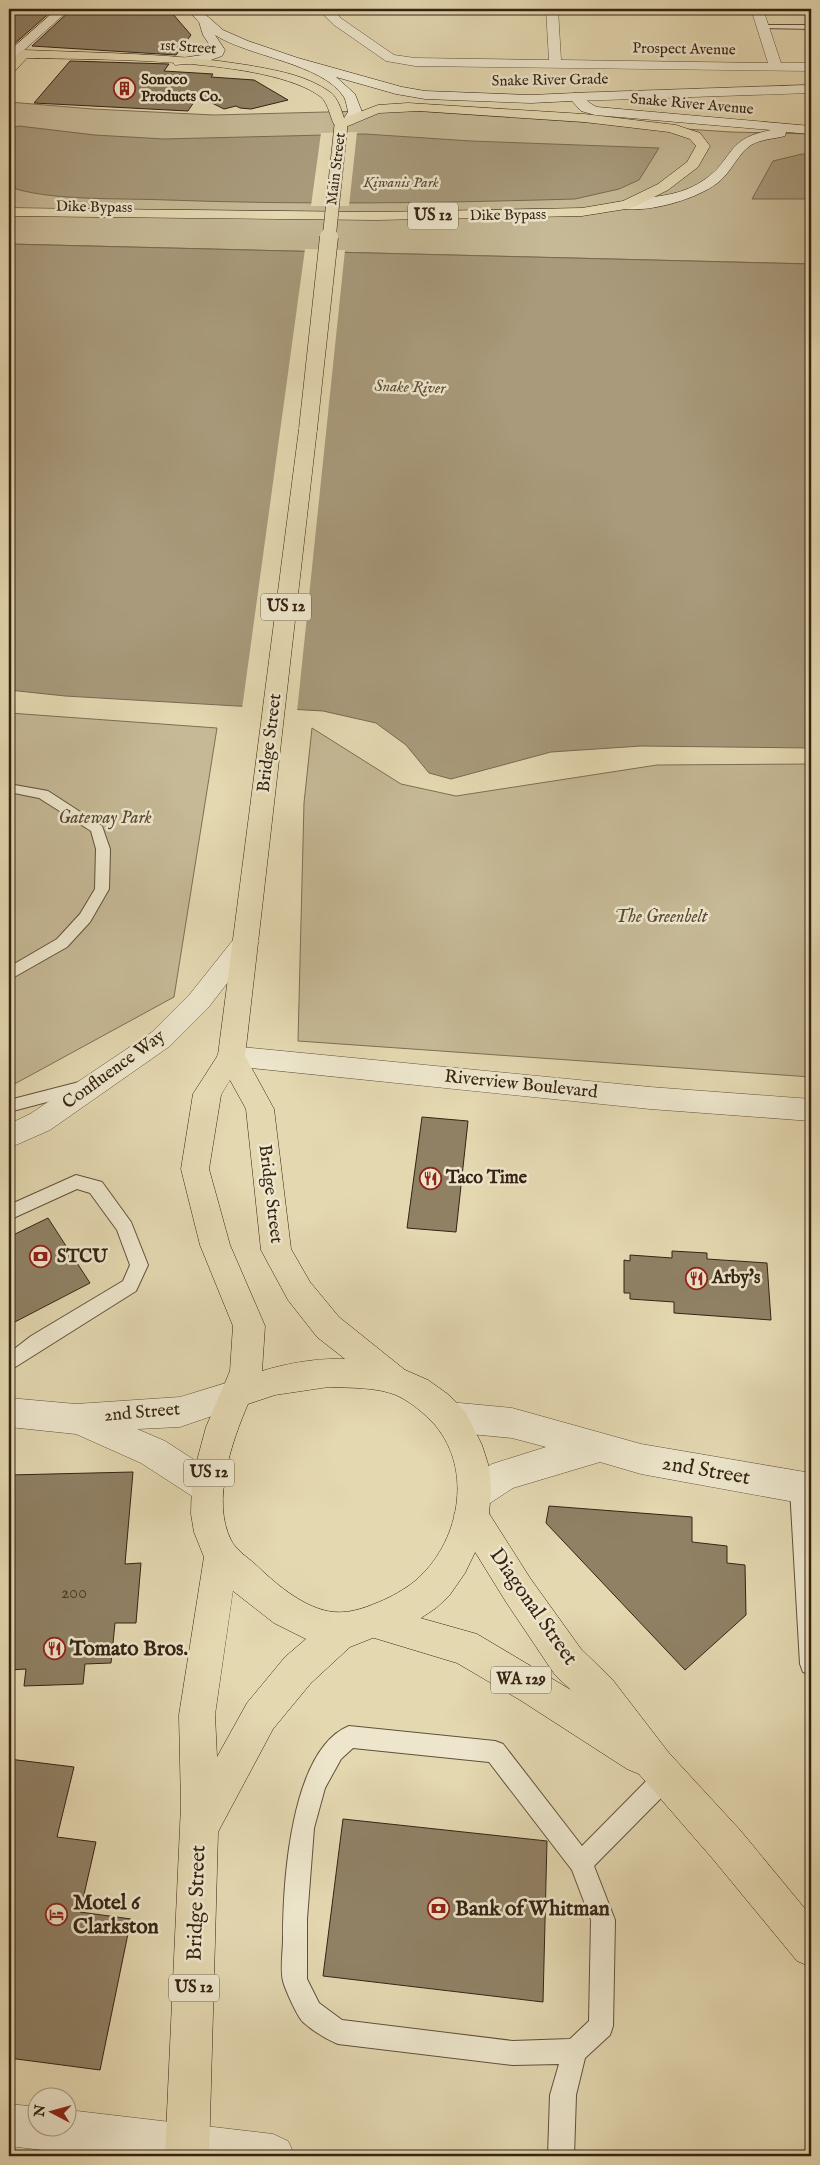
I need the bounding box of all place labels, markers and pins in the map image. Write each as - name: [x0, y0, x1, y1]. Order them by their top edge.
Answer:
- place label: Sonoco Products Co.: [141, 70, 221, 106]
- building icon: Sonoco Products Co.: [113, 76, 137, 100]
- restaurant icon: Taco Time: [418, 1166, 442, 1190]
- place label: Taco Time: [445, 1167, 528, 1190]
- bank icon: STCU: [29, 1245, 53, 1269]
- place label: STCU: [57, 1246, 108, 1269]
- restaurant icon: Arby's: [684, 1266, 708, 1290]
- place label: Arby's: [711, 1267, 761, 1290]
- place label: Tomato Bros.: [69, 1636, 188, 1663]
- restaurant icon: Tomato Bros.: [42, 1637, 66, 1661]
- place label: Motel 6 Clarkston: [73, 1890, 159, 1941]
- place label: Bank of Whitman: [455, 1896, 610, 1923]
- bank icon: Bank of Whitman: [427, 1897, 451, 1921]
- hotel icon: Motel 6 Clarkston: [45, 1903, 69, 1927]

